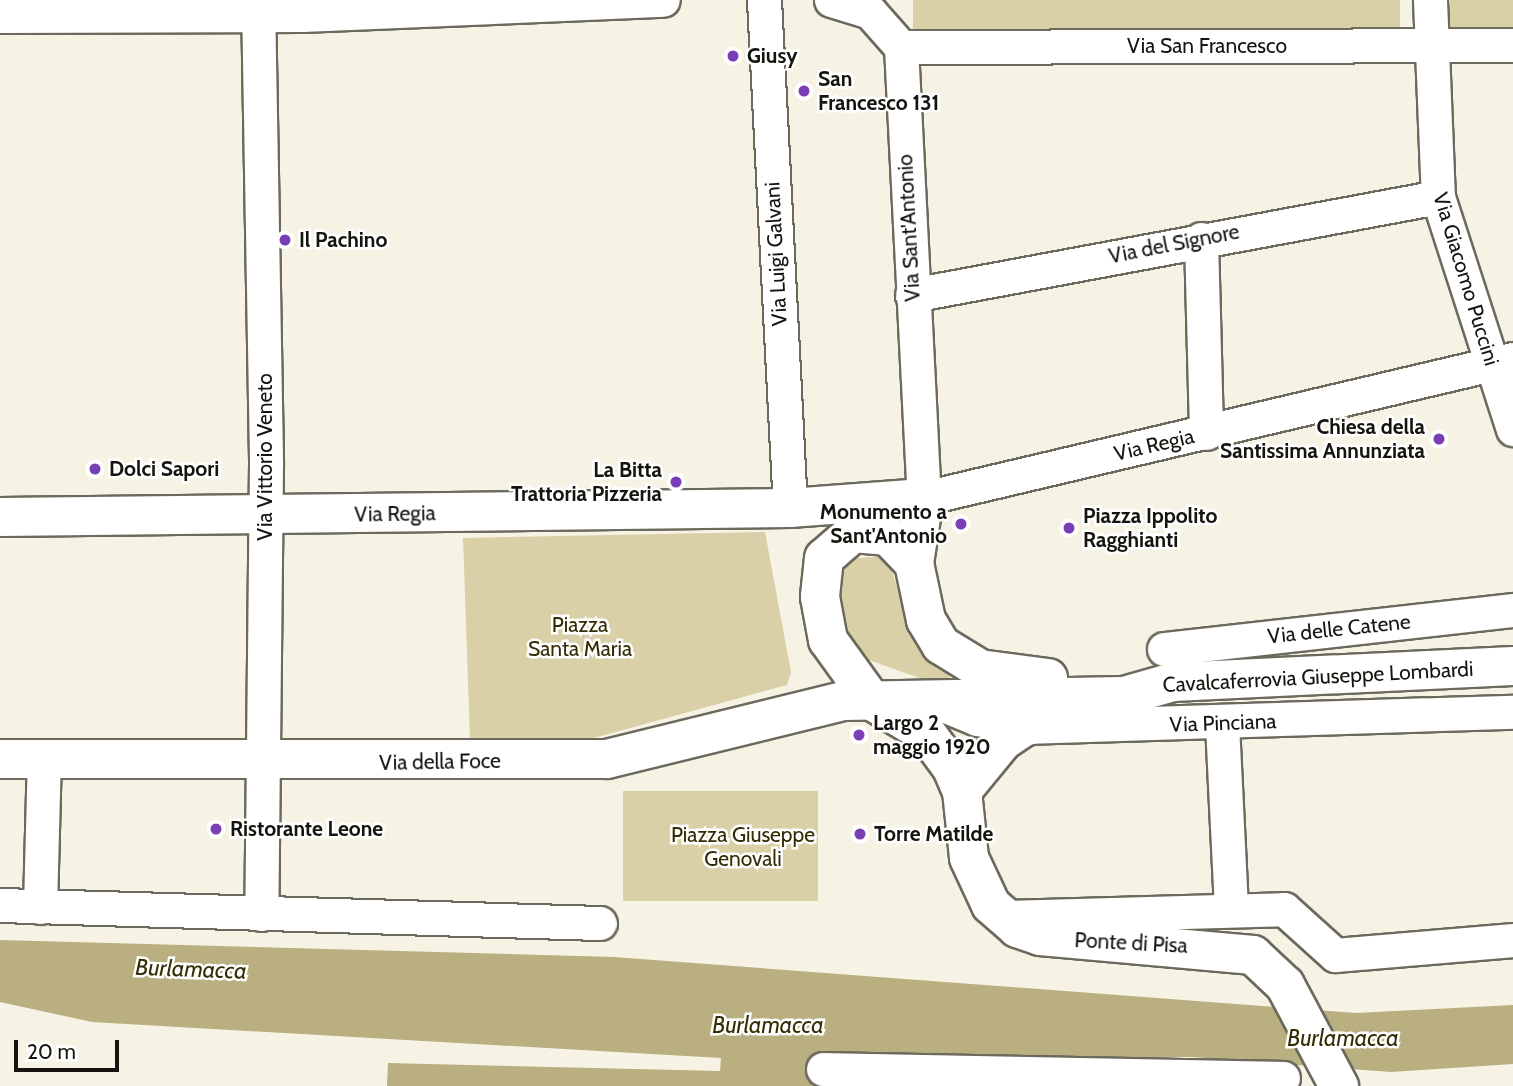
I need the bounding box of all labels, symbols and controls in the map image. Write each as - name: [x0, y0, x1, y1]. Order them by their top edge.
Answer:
- street label: Via San Francesco: [1127, 33, 1287, 59]
- place label: Giusy: [747, 43, 798, 69]
- marker: Giusy: [725, 48, 741, 64]
- place label: San Francesco 131: [818, 66, 939, 116]
- marker: San Francesco 131: [796, 83, 812, 99]
- street label: Via Sant'Antonio: [893, 154, 925, 302]
- street label: Via Luigi Galvani: [760, 181, 792, 327]
- street label: Via Giacomo Puccini: [1428, 189, 1504, 369]
- street label: Via del Signore: [1107, 219, 1241, 269]
- place label: Il Pachino: [299, 227, 387, 253]
- marker: Il Pachino: [277, 232, 293, 248]
- street label: Via Vittorio Veneto: [252, 373, 278, 541]
- place label: Chiesa della Santissima Annunziata: [1220, 414, 1425, 464]
- street label: Via Regia: [1112, 424, 1196, 466]
- marker: Chiesa della Santissima Annunziata: [1431, 431, 1447, 447]
- place label: Dolci Sapori: [109, 456, 219, 482]
- place label: La Bitta Trattoria Pizzeria: [511, 457, 662, 507]
- marker: Dolci Sapori: [87, 461, 103, 477]
- marker: La Bitta Trattoria Pizzeria: [668, 474, 684, 490]
- place label: Monumento a Sant'Antonio: [820, 499, 947, 549]
- street label: Via Regia: [354, 501, 436, 527]
- place label: Piazza Ippolito Ragghianti: [1083, 503, 1217, 553]
- marker: Monumento a Sant'Antonio: [953, 516, 969, 532]
- marker: Piazza Ippolito Ragghianti: [1061, 520, 1077, 536]
- street label: Via delle Catene: [1266, 609, 1412, 649]
- park label: Piazza Santa Maria: [528, 612, 632, 662]
- street label: Cavalcaferrovia Giuseppe Lombardi: [1162, 656, 1474, 698]
- street label: Via Pinciana: [1169, 709, 1277, 737]
- place label: Largo 2 maggio 1920: [873, 710, 990, 760]
- marker: Largo 2 maggio 1920: [851, 727, 867, 743]
- street label: Via della Foce: [379, 748, 501, 776]
- place label: Ristorante Leone: [230, 816, 383, 842]
- marker: Ristorante Leone: [208, 821, 224, 837]
- place label: Torre Matilde: [874, 821, 993, 847]
- park label: Piazza Giuseppe Genovali: [671, 822, 815, 872]
- marker: Torre Matilde: [852, 826, 868, 842]
- street label: Ponte di Pisa: [1074, 927, 1188, 959]
- water label: Burlamacca: [135, 953, 247, 985]
- water label: Burlamacca: [712, 1011, 824, 1039]
- water label: Burlamacca: [1287, 1024, 1399, 1052]
- scale bar: [18, 1026, 122, 1070]
- text: 20 m: [27, 1039, 76, 1064]

